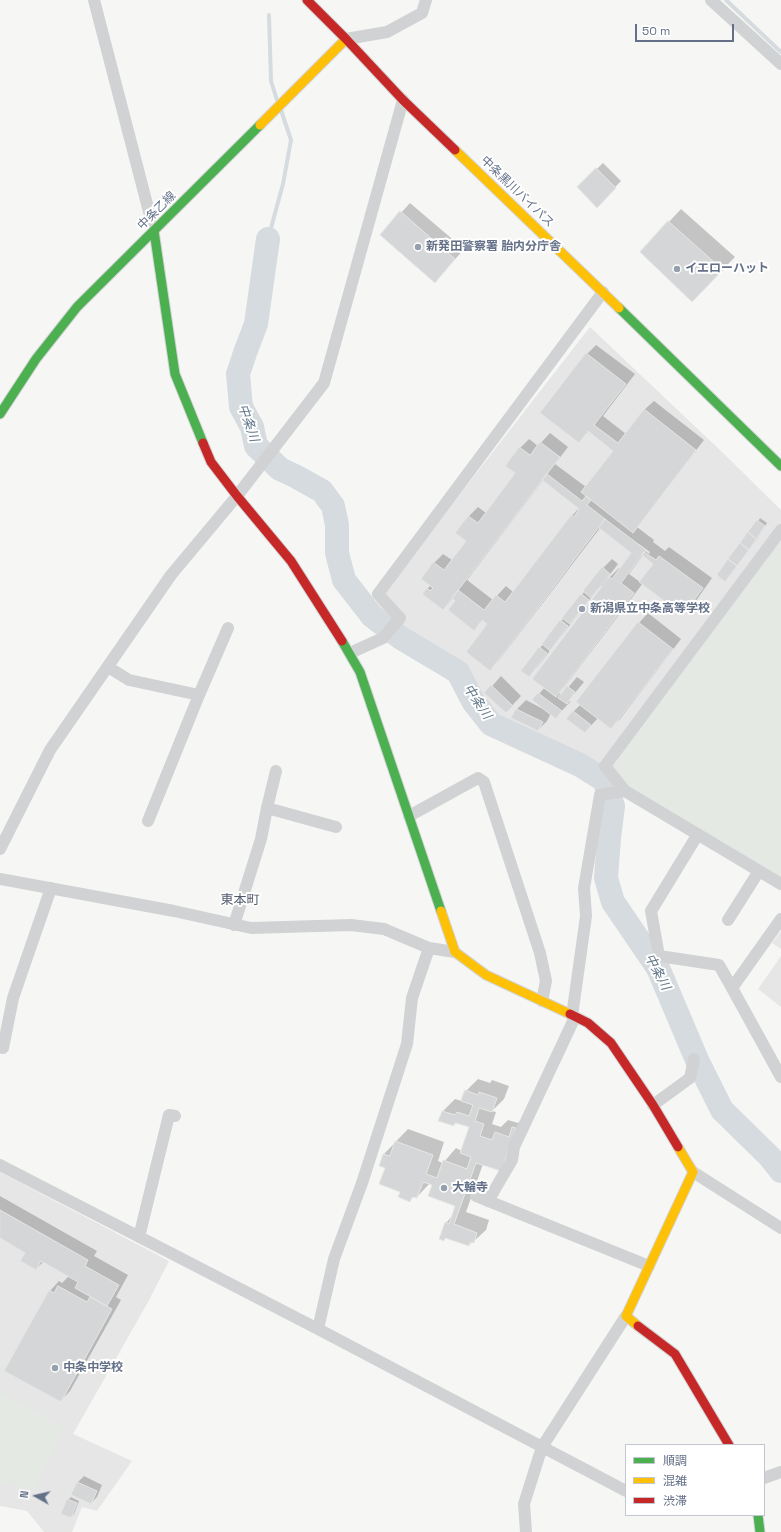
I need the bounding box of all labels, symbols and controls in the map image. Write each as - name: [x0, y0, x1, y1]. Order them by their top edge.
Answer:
- scale bar: [637, 16, 736, 42]
- text: 50 m: [642, 23, 670, 39]
- street label: 中条黒川バイパス: [477, 153, 557, 231]
- street label: 中条乙線: [135, 189, 179, 233]
- place label: 新発田警察署 胎内分庁舎: [426, 240, 561, 254]
- marker: 新発田警察署 胎内分庁舎: [413, 242, 423, 252]
- place label: イエローハット: [685, 262, 769, 276]
- marker: イエローハット: [672, 264, 682, 274]
- water label: 中条川: [234, 402, 262, 444]
- place label: 新潟県立中条高等学校: [590, 602, 710, 616]
- marker: 新潟県立中条高等学校: [577, 604, 587, 614]
- water label: 中条川: [460, 681, 494, 723]
- district label: 東本町: [221, 892, 259, 908]
- water label: 中条川: [641, 951, 673, 993]
- place label: 大輪寺: [452, 1181, 488, 1195]
- marker: 大輪寺: [439, 1183, 449, 1193]
- place label: 中条中学校: [63, 1361, 123, 1375]
- marker: 中条中学校: [50, 1363, 60, 1373]
- legend: [625, 1444, 765, 1516]
- text: 順調: [663, 1453, 687, 1469]
- text: 混雑: [663, 1473, 687, 1489]
- north arrow: [16, 1476, 56, 1516]
- text: N: [17, 1490, 32, 1499]
- text: 渋滞: [663, 1493, 687, 1509]

